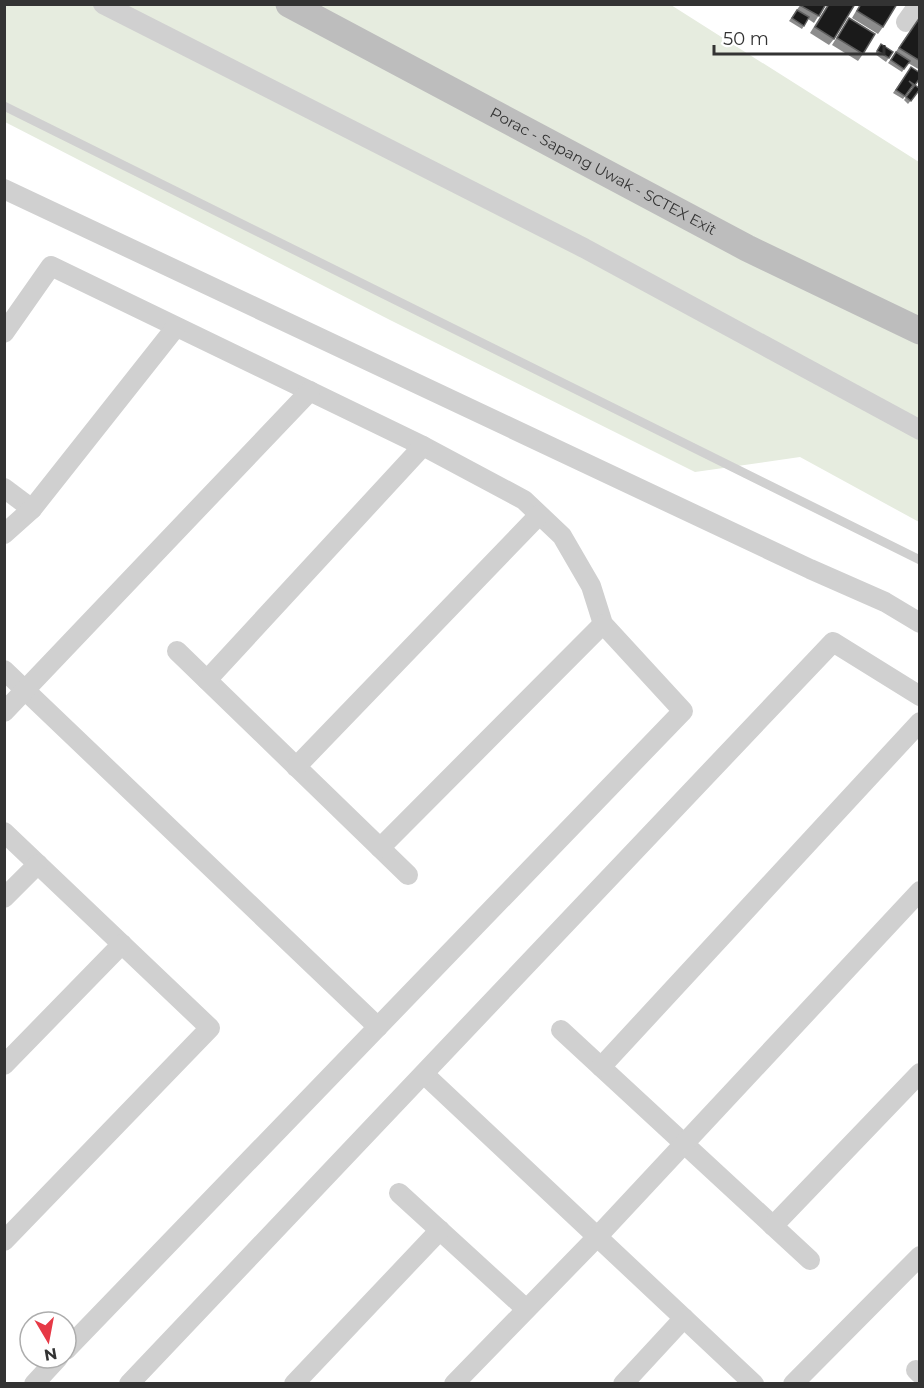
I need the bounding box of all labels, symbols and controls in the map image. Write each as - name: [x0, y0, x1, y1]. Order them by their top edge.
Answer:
- scale bar: [714, 18, 884, 56]
- text: 50 m: [723, 28, 769, 50]
- street label: Porac - Sapang Uwak - SCTEX Exit: [487, 103, 720, 239]
- north arrow: [18, 1310, 78, 1370]
- text: N: [42, 1344, 59, 1365]

